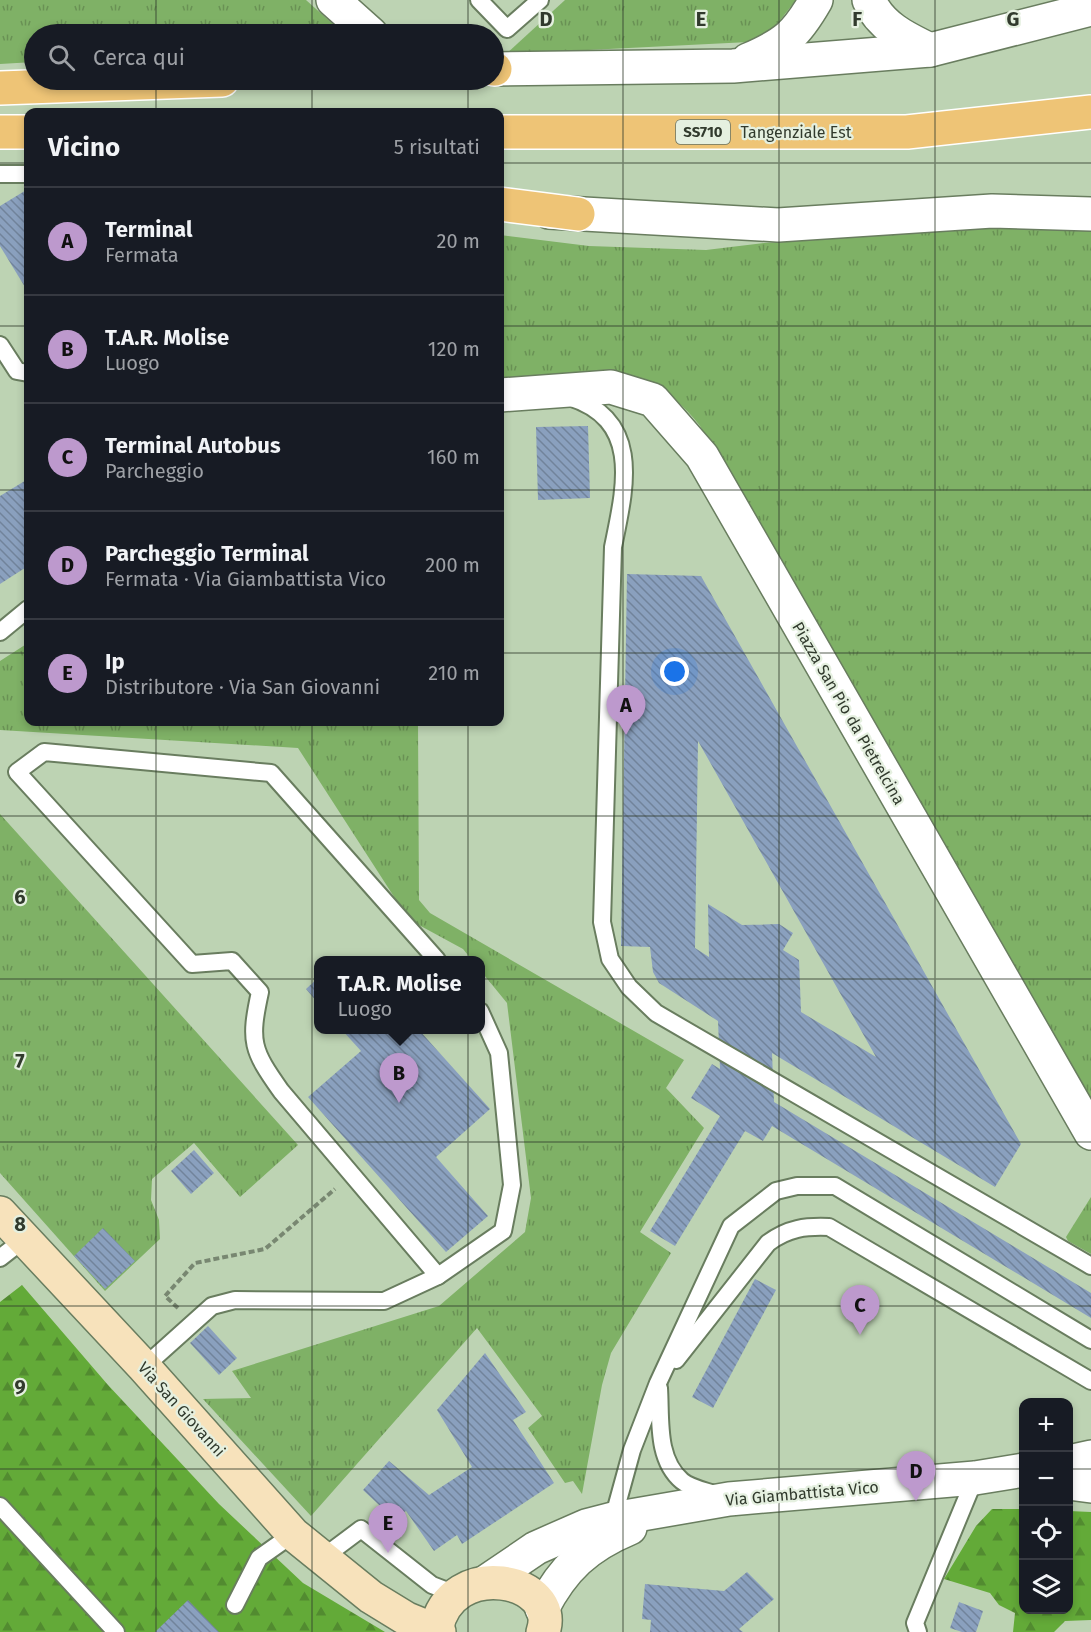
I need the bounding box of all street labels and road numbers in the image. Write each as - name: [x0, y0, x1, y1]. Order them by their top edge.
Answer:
- road number: SS710: [676, 120, 730, 144]
- street label: Tangenziale Est: [740, 123, 852, 142]
- street label: Piazza San Pio da Pietrelcina: [788, 619, 909, 808]
- street label: Via San Giovanni: [134, 1358, 229, 1461]
- street label: Via Giambattista Vico: [725, 1477, 879, 1510]

